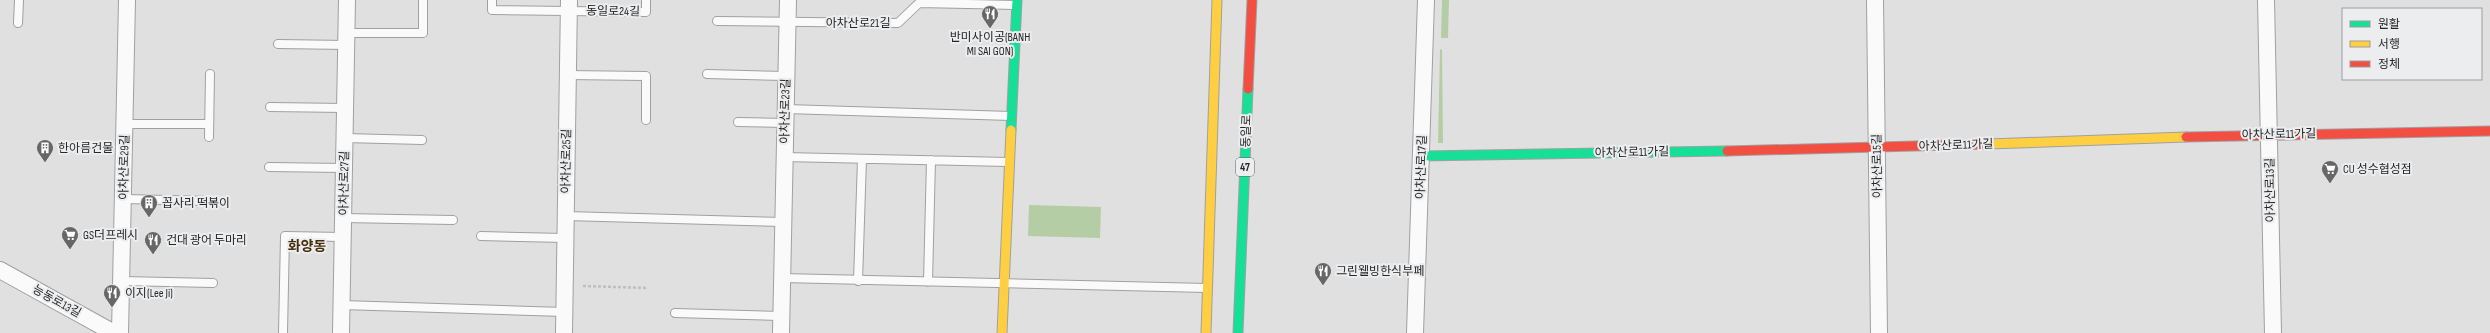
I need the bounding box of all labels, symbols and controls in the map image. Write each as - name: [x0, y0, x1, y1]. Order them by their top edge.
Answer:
- street label: 동일로24길: [586, 4, 640, 19]
- restaurant icon: 반미사이공(BANH MI SAI GON): [980, 4, 1000, 29]
- legend: [2342, 8, 2482, 80]
- street label: 아차산로21길: [826, 16, 890, 31]
- text: 원활: [2378, 17, 2400, 32]
- place label: 반미사이공(BANH MI SAI GON): [950, 30, 1030, 59]
- text: 서행: [2378, 37, 2400, 52]
- text: 정체: [2378, 57, 2400, 72]
- street label: 아차산로23길: [777, 78, 794, 144]
- street label: 동일로: [1238, 114, 1255, 148]
- street label: 아차산로11가길: [2242, 126, 2316, 143]
- street label: 아차산로25길: [558, 128, 575, 194]
- street label: 아차산로29길: [116, 134, 133, 200]
- street label: 아차산로15길: [1869, 134, 1886, 198]
- street label: 아차산로17길: [1413, 135, 1430, 199]
- street label: 아차산로11가길: [1918, 137, 1994, 154]
- building icon: 한아름건물: [35, 138, 55, 163]
- place label: 한아름건물: [58, 141, 113, 156]
- street label: 아차산로11가길: [1595, 144, 1669, 161]
- street label: 아차산로27길: [336, 150, 353, 216]
- road number: 47: [1236, 158, 1254, 176]
- street label: 아차산로13길: [2262, 158, 2279, 222]
- supermarket icon: CU 성수협성점: [2320, 159, 2340, 184]
- place label: CU 성수협성점: [2343, 162, 2412, 177]
- building icon: 꼽사리 떡볶이: [139, 193, 159, 218]
- place label: 꼽사리 떡볶이: [162, 196, 230, 211]
- supermarket icon: GS더프레시: [60, 225, 80, 250]
- place label: GS더프레시: [83, 228, 138, 243]
- restaurant icon: 건대 광어 두마리: [143, 230, 163, 255]
- place label: 건대 광어 두마리: [166, 233, 247, 248]
- district label: 화양동: [288, 238, 326, 255]
- restaurant icon: 그린웰빙한식부페: [1313, 261, 1333, 286]
- place label: 그린웰빙한식부페: [1336, 264, 1424, 279]
- street label: 능동로13길: [30, 282, 84, 321]
- restaurant icon: 이지(Lee Ji): [102, 283, 122, 308]
- place label: 이지(Lee Ji): [125, 286, 173, 301]

